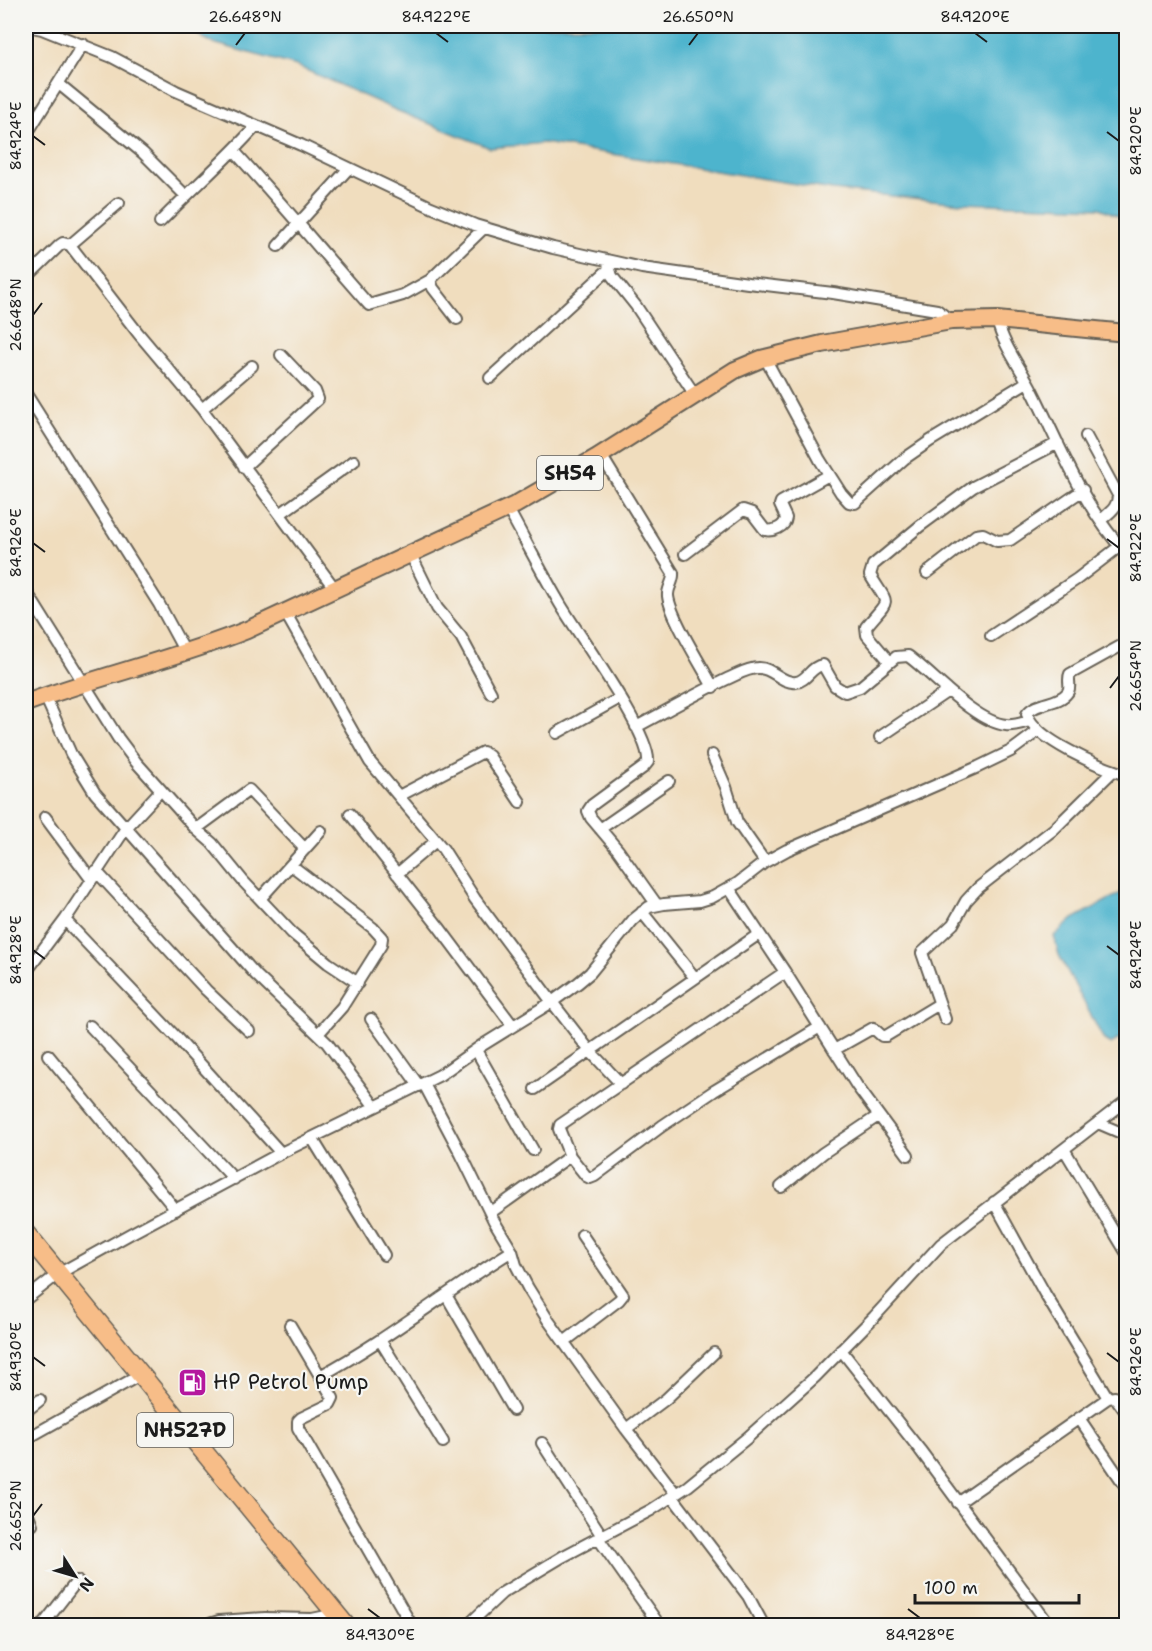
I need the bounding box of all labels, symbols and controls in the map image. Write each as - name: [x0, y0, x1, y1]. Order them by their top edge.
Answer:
- text: 26.648°N: [208, 7, 282, 27]
- text: 84.922°E: [401, 7, 471, 27]
- text: 26.650°N: [662, 7, 734, 27]
- text: 84.920°E: [940, 7, 1010, 27]
- text: 84.924°E: [6, 102, 26, 170]
- text: 84.920°E: [1126, 106, 1146, 176]
- text: 26.648°N: [6, 278, 26, 352]
- road number: SH54: [537, 456, 603, 490]
- text: 84.926°E: [6, 508, 26, 578]
- text: 84.922°E: [1126, 513, 1146, 583]
- text: 26.654°N: [1126, 640, 1146, 712]
- text: 84.928°E: [6, 915, 26, 985]
- text: 84.924°E: [1126, 921, 1146, 989]
- text: 84.930°E: [6, 1322, 26, 1392]
- text: 84.926°E: [1126, 1327, 1146, 1397]
- fuel station icon: HP Petrol Pump: [176, 1366, 208, 1398]
- place label: HP Petrol Pump: [213, 1368, 368, 1396]
- road number: NH527D: [137, 1413, 233, 1447]
- text: 26.652°N: [6, 1480, 26, 1552]
- north arrow: [45, 1546, 105, 1606]
- scale bar: [915, 1567, 1078, 1605]
- text: N: [74, 1573, 99, 1596]
- text: 100 m: [924, 1576, 978, 1600]
- text: 84.930°E: [345, 1625, 415, 1645]
- text: 84.928°E: [885, 1625, 955, 1645]

